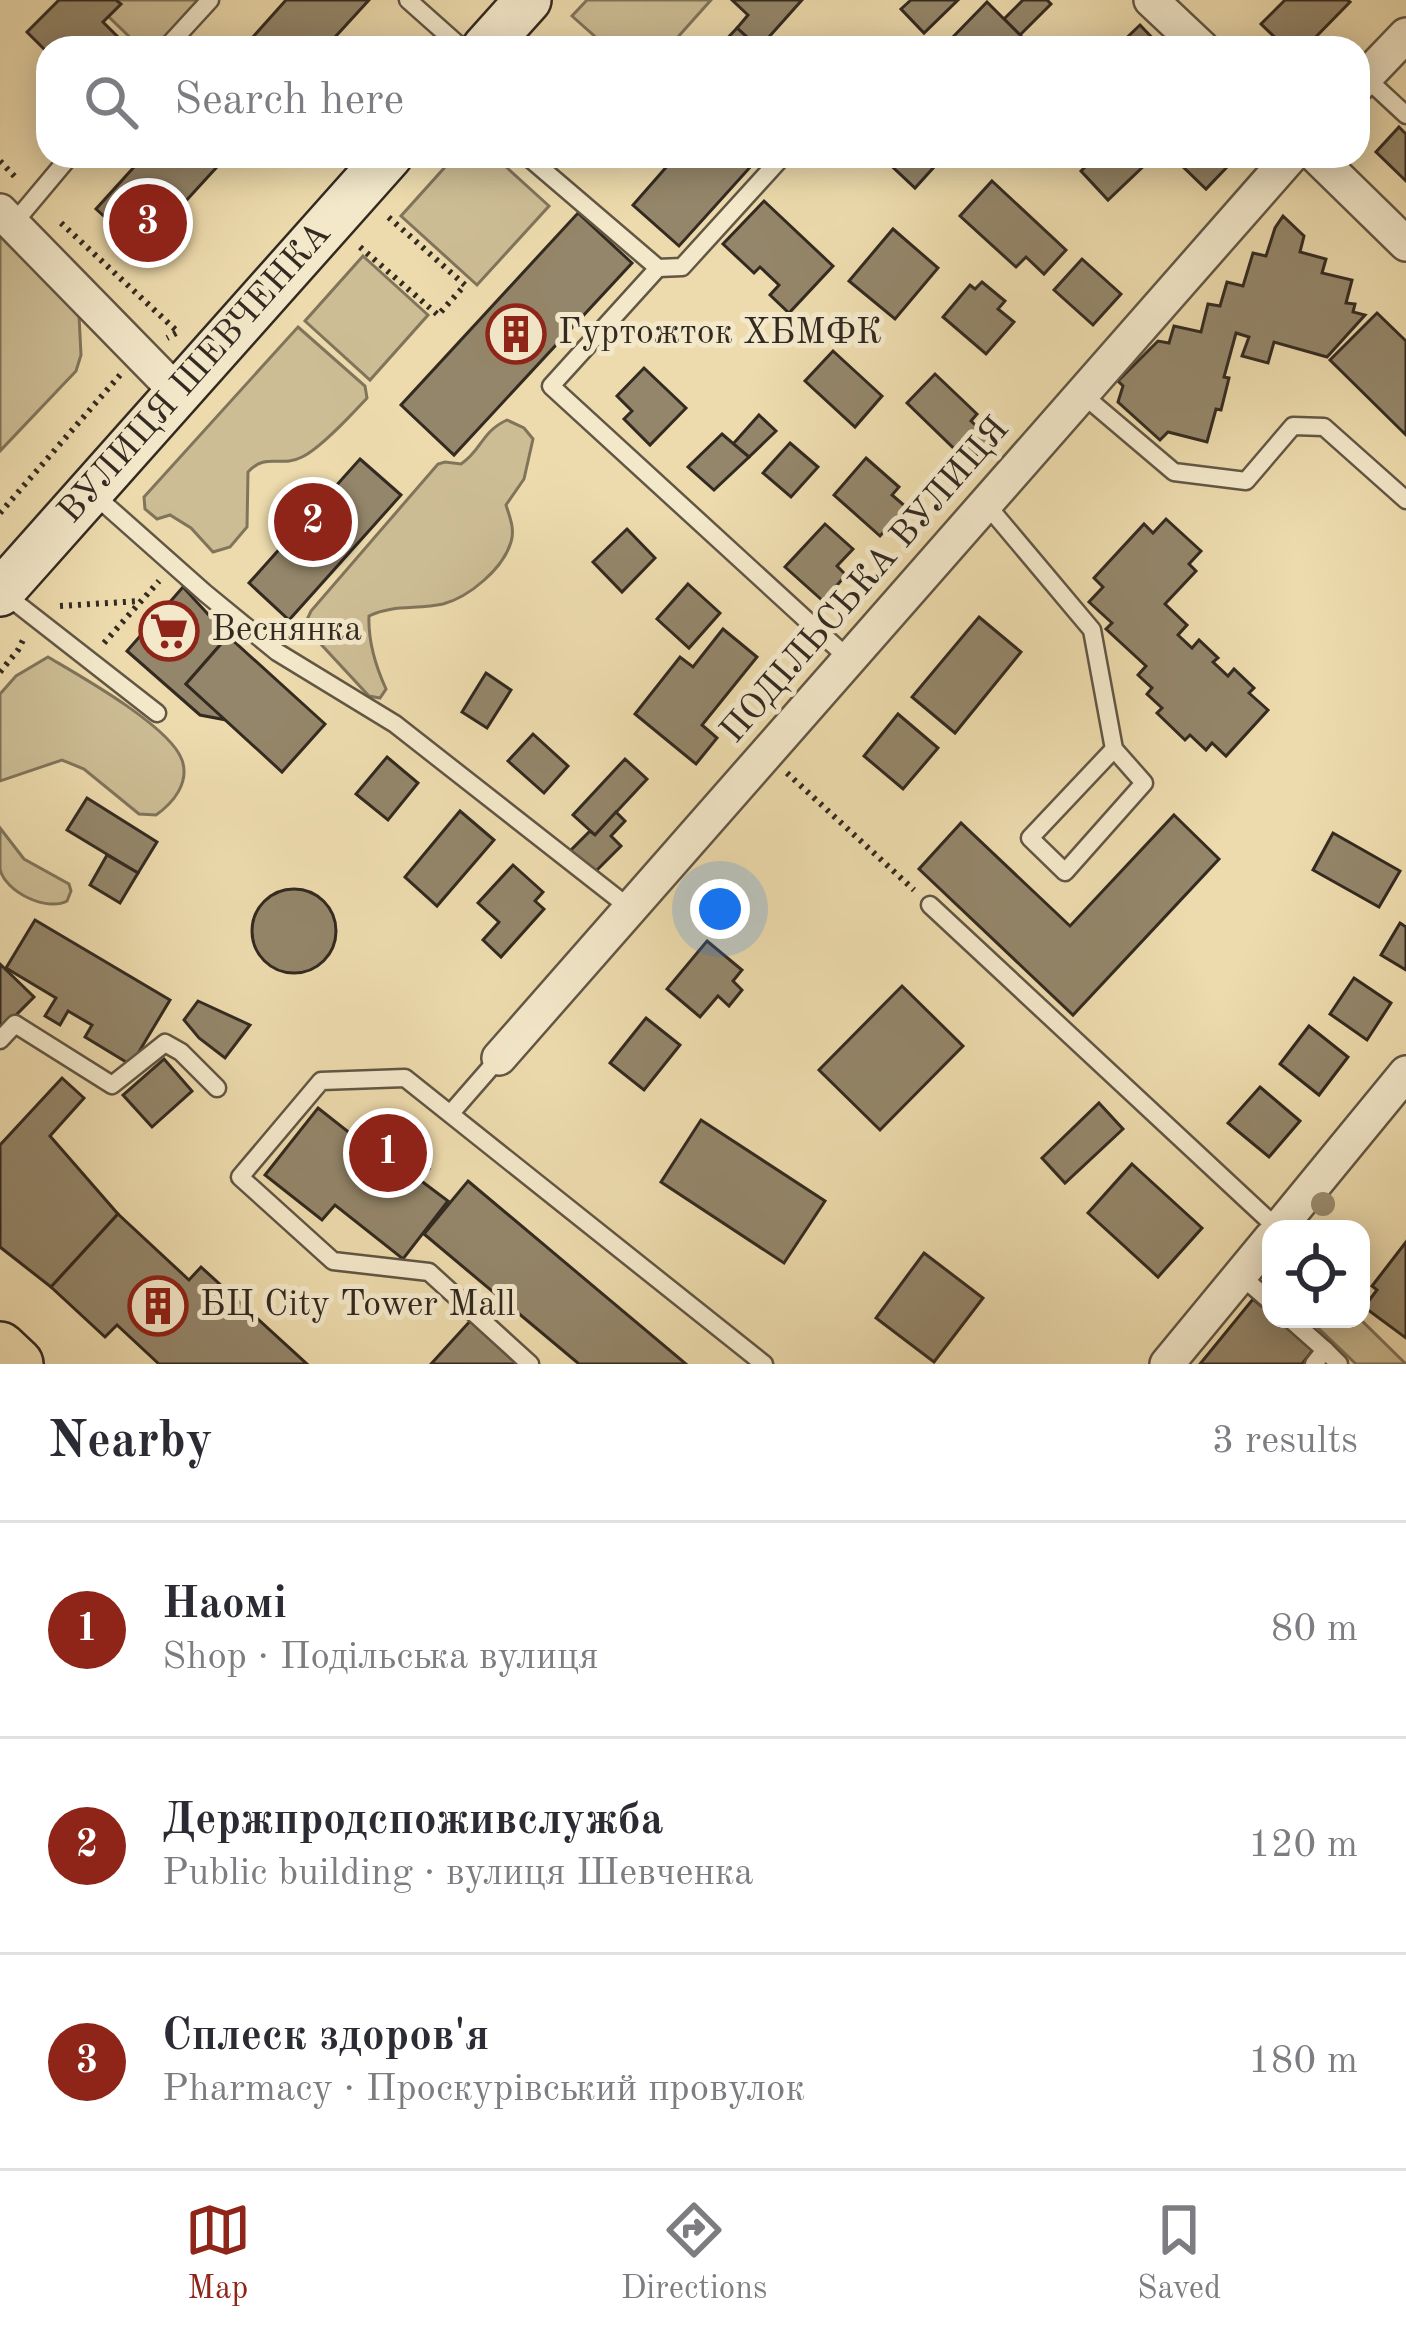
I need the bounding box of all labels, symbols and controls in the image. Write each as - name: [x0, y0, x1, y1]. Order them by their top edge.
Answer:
- search box: [36, 36, 1370, 168]
- icon: search: [78, 69, 144, 135]
- text: Search here: [174, 79, 404, 124]
- pin: 3: [109, 178, 187, 268]
- street label: ВУЛИЦЯ ШЕВЧЕНКА: [52, 216, 338, 531]
- building icon: Гуртожток ХБМФК: [485, 303, 547, 365]
- place label: Гуртожток ХБМФК: [558, 316, 882, 352]
- street label: ПОДІЛЬСЬКА ВУЛИЦЯ: [715, 411, 1017, 751]
- pin: 2: [274, 477, 352, 567]
- supermarket icon: Веснянка: [138, 600, 200, 662]
- place label: Веснянка: [211, 613, 362, 649]
- your location: [690, 879, 750, 939]
- pin: 1: [349, 1108, 427, 1198]
- map controls: [1262, 1220, 1370, 1328]
- button: locate: [1262, 1220, 1370, 1328]
- building icon: БЦ City Tower Mall: [127, 1275, 189, 1337]
- place label: БЦ City Tower Mall: [200, 1288, 516, 1324]
- text: Nearby: [48, 1417, 213, 1468]
- text: 3 results: [1212, 1422, 1358, 1461]
- text: Наомі: [162, 1583, 287, 1628]
- text: 1: [76, 1610, 98, 1649]
- text: 80 m: [1271, 1610, 1358, 1649]
- text: Shop · Подільська вулиця: [162, 1638, 599, 1677]
- text: Держпродспоживслужба: [162, 1799, 664, 1844]
- text: 2: [76, 1826, 98, 1865]
- text: 120 m: [1248, 1826, 1358, 1865]
- text: Public building · вулиця Шевченка: [162, 1854, 754, 1893]
- text: Сплеск здоров'я: [162, 2015, 489, 2060]
- text: 3: [76, 2042, 98, 2081]
- text: 180 m: [1248, 2042, 1358, 2081]
- text: Pharmacy · Проскурівський провулок: [162, 2070, 805, 2109]
- tab: Map: [185, 2197, 251, 2310]
- tab: Directions: [621, 2197, 767, 2310]
- tab: Saved: [1137, 2197, 1221, 2310]

